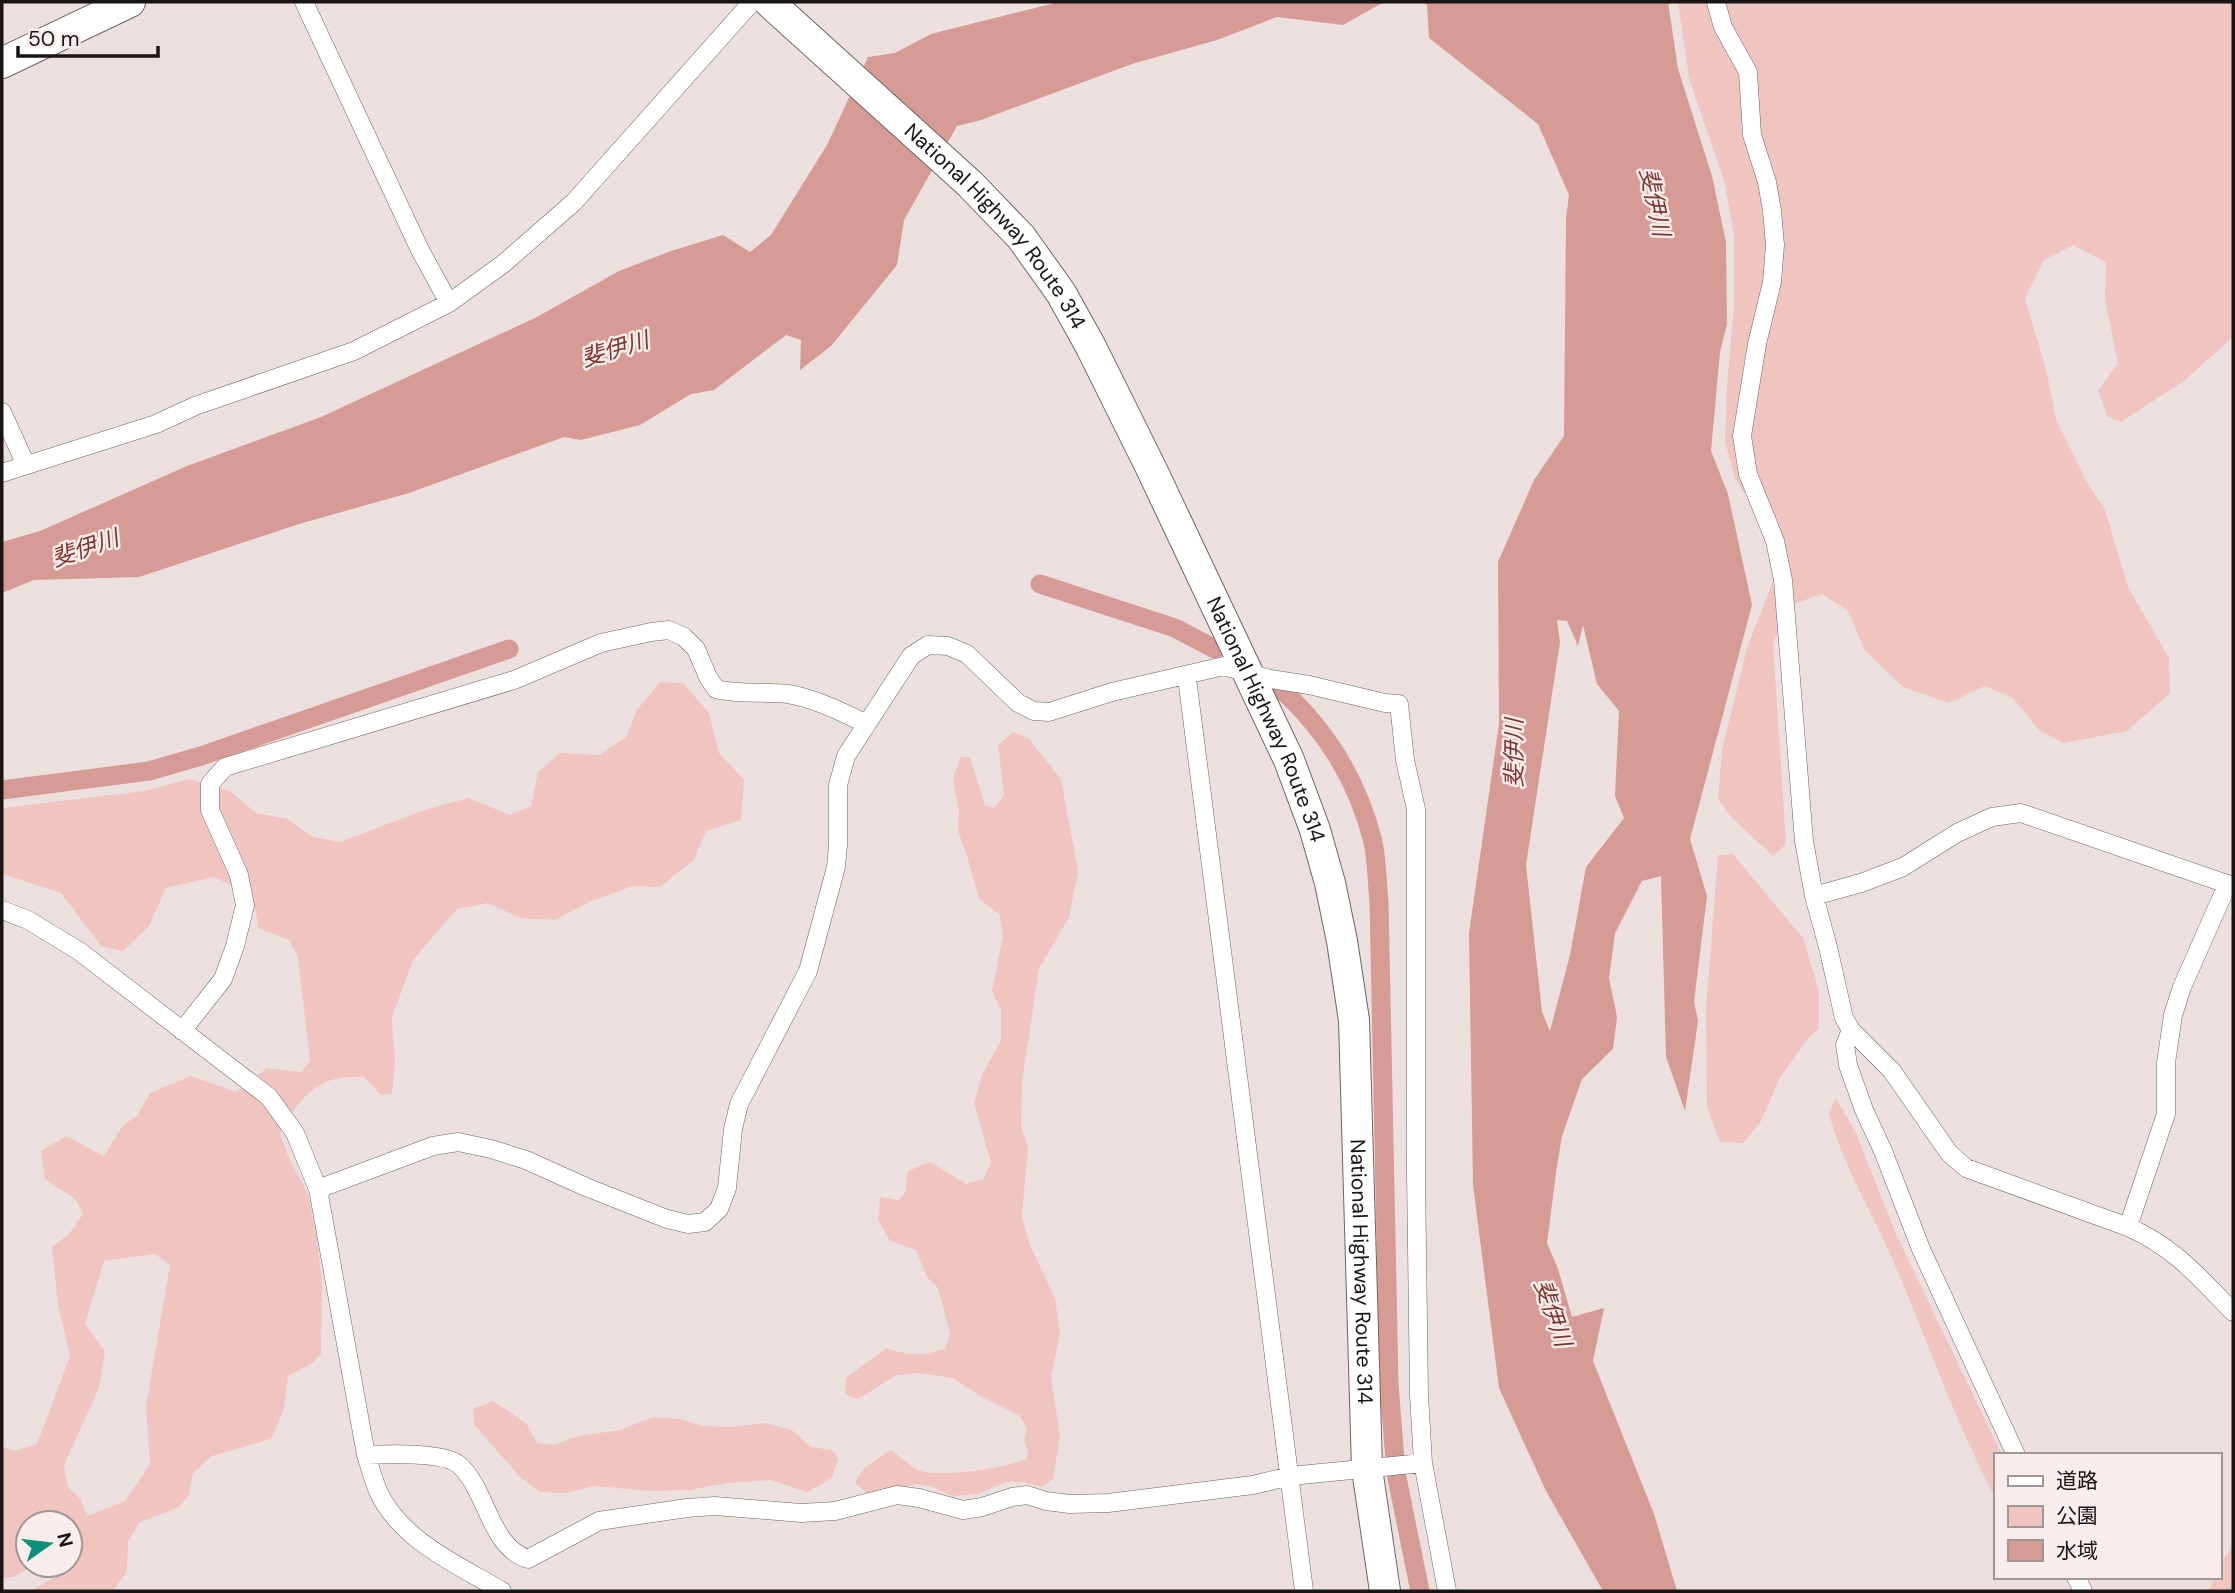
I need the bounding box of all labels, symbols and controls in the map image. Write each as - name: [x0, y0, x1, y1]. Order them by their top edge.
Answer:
- scale bar: [18, 14, 158, 58]
- text: 50 m: [28, 25, 79, 53]
- street label: National Highway Route 314: [898, 117, 1092, 334]
- water label: 斐伊川: [1633, 165, 1677, 242]
- water label: 斐伊川: [578, 324, 655, 373]
- water label: 斐伊川: [47, 522, 125, 573]
- street label: National Highway Route 314: [1200, 592, 1332, 845]
- water label: 斐伊川: [1499, 716, 1529, 788]
- street label: National Highway Route 314: [1343, 1139, 1379, 1405]
- water label: 斐伊川: [1528, 1275, 1579, 1353]
- legend: [1994, 1453, 2221, 1579]
- text: 道路: [2056, 1467, 2098, 1495]
- text: 公園: [2056, 1502, 2098, 1530]
- north arrow: [14, 1509, 84, 1579]
- text: N: [51, 1530, 79, 1550]
- text: 水域: [2056, 1537, 2098, 1565]

